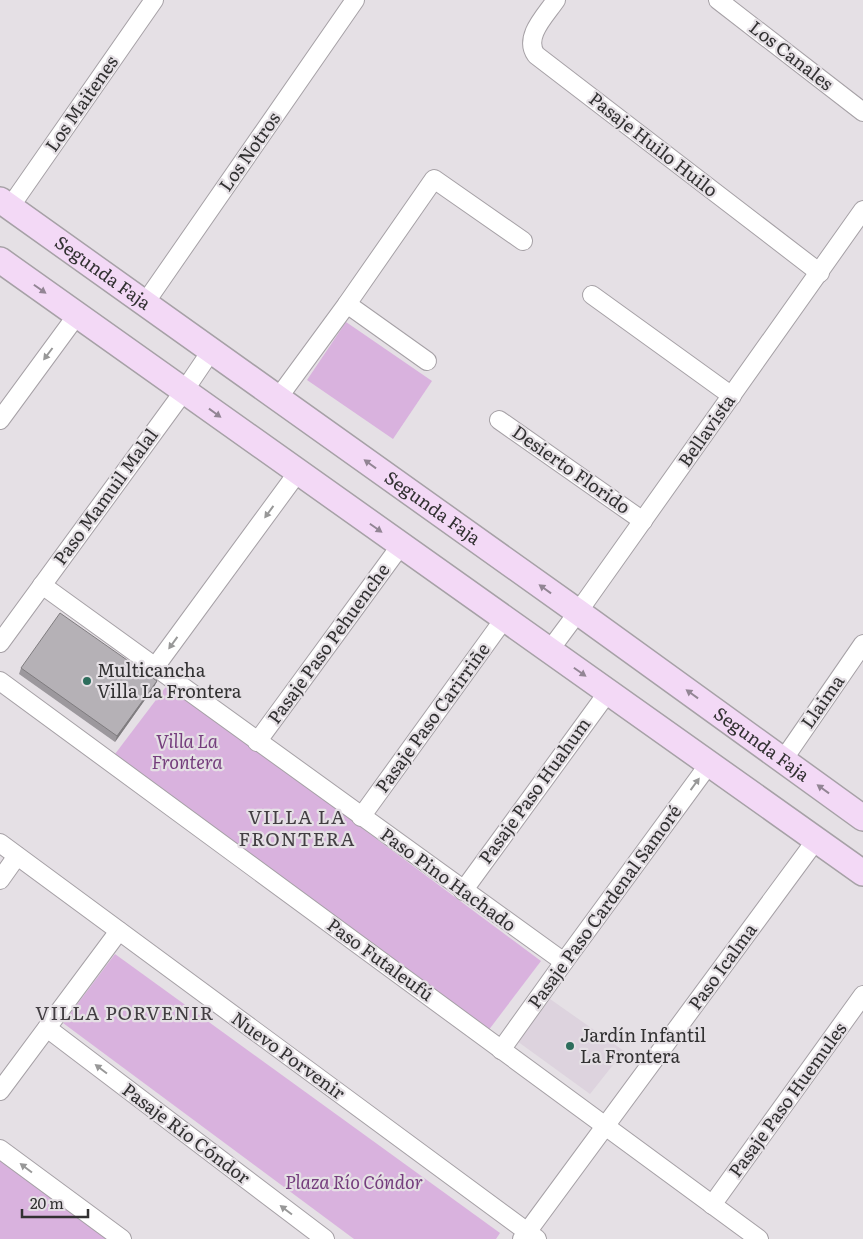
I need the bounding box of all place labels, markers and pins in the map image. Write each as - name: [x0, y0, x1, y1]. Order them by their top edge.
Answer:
- place label: Multicancha Villa La Frontera: [97, 656, 242, 704]
- marker: Multicancha Villa La Frontera: [81, 675, 93, 687]
- place label: Jardín Infantil La Frontera: [580, 1021, 706, 1069]
- marker: Jardín Infantil La Frontera: [564, 1040, 576, 1052]

